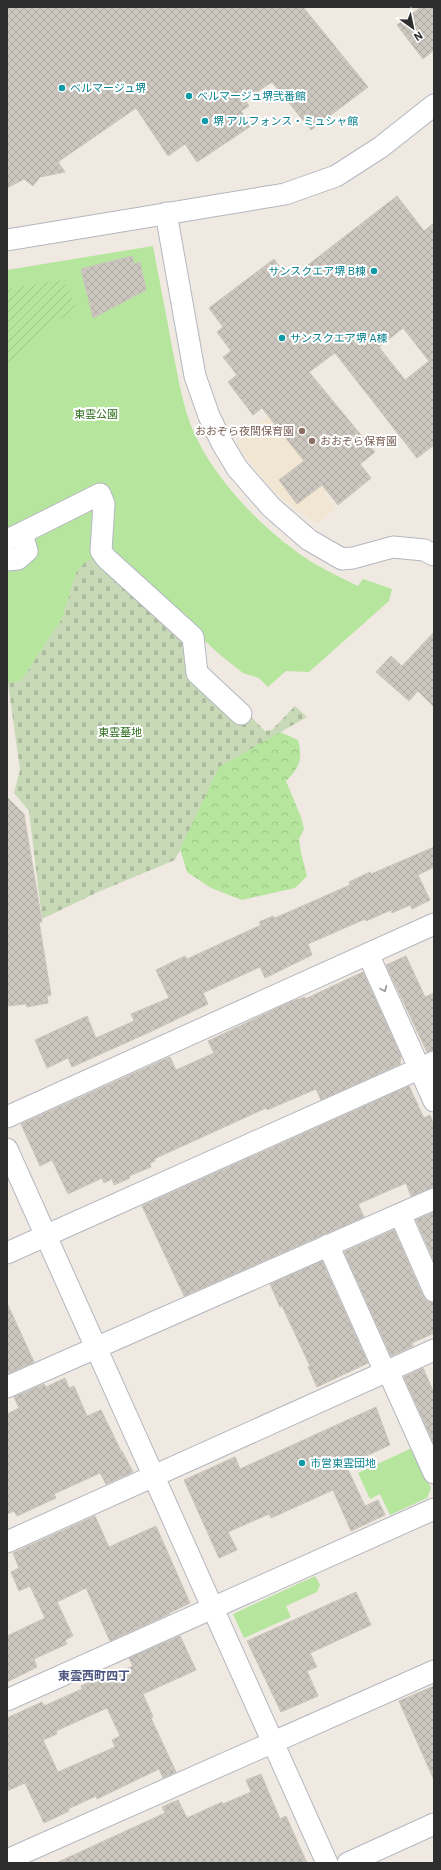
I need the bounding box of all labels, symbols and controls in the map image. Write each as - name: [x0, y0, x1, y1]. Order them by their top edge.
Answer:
- north arrow: [393, 8, 433, 48]
- text: N: [411, 28, 426, 44]
- place label: ベルマージュ堺: [70, 81, 146, 95]
- marker: ベルマージュ堺: [57, 83, 67, 93]
- place label: ベルマージュ堺弐番館: [197, 89, 306, 103]
- marker: ベルマージュ堺弐番館: [184, 91, 194, 101]
- place label: 堺 アルフォンス・ミュシャ館: [213, 114, 358, 128]
- marker: 堺 アルフォンス・ミュシャ館: [200, 116, 210, 126]
- place label: サンスクエア堺 B棟: [268, 264, 366, 278]
- marker: サンスクエア堺 B棟: [369, 266, 379, 276]
- place label: サンスクエア堺 A棟: [290, 331, 387, 345]
- marker: サンスクエア堺 A棟: [277, 333, 287, 343]
- park label: 東雲公園: [74, 407, 118, 421]
- place label: おおぞら夜間保育園: [195, 424, 294, 438]
- marker: おおぞら夜間保育園: [297, 426, 307, 436]
- place label: おおぞら保育園: [320, 434, 397, 448]
- marker: おおぞら保育園: [307, 436, 317, 446]
- park label: 東雲墓地: [98, 725, 142, 739]
- one-way arrow: [379, 985, 387, 993]
- place label: 市営東雲団地: [310, 1456, 376, 1470]
- marker: 市営東雲団地: [297, 1458, 307, 1468]
- district label: 東雲西町四丁: [58, 1668, 130, 1683]

